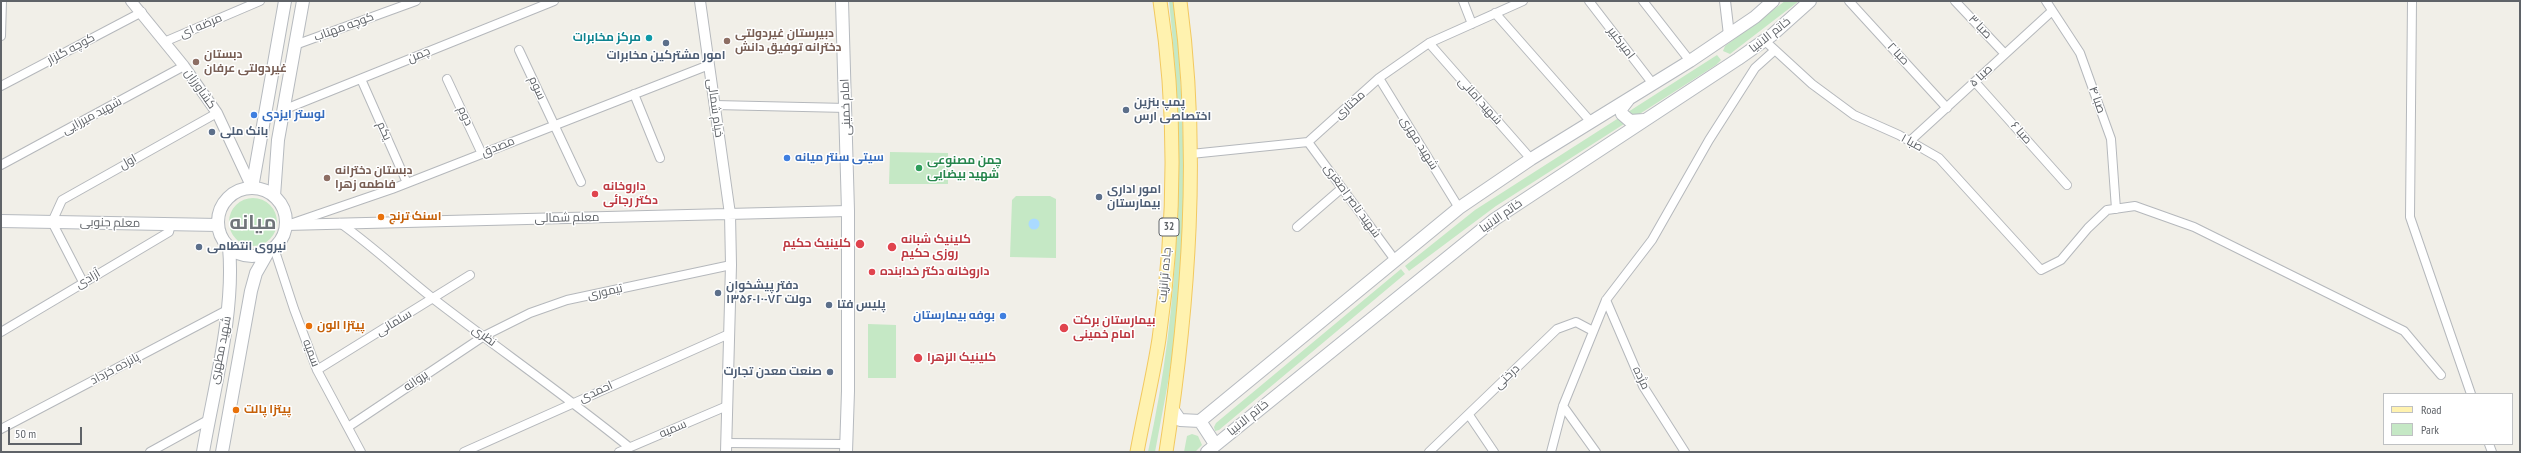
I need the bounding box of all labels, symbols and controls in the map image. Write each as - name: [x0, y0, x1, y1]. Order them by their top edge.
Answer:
- street label: کوچه مهتاب: [312, 10, 376, 44]
- street label: مرضه ای: [178, 11, 224, 41]
- street label: صبا ۳: [1965, 12, 1995, 42]
- street label: خاتم الانبیا: [1746, 14, 1794, 56]
- street label: امیرکبیر: [1604, 24, 1638, 62]
- place label: دبیرستان غیردولتی دخترانه توفیق دانش: [735, 27, 842, 55]
- street label: کوچه گلزار: [45, 30, 97, 68]
- place label: مرکز مخابرات: [573, 31, 641, 45]
- marker: مرکز مخابرات: [644, 33, 654, 43]
- marker: دبیرستان غیردولتی دخترانه توفیق دانش: [722, 36, 732, 46]
- marker: امور مشترکین مخابرات: [661, 38, 671, 48]
- street label: صبا ۲: [1884, 40, 1912, 68]
- street label: چمن: [406, 44, 432, 66]
- place label: دبستان غیردولتی عرفان: [204, 48, 287, 76]
- place label: امور مشترکین مخابرات: [607, 49, 725, 63]
- marker: دبستان غیردولتی عرفان: [191, 57, 201, 67]
- street label: صبا ۵: [1967, 62, 1995, 90]
- street label: کشاورزان: [181, 66, 219, 112]
- street label: سوم: [525, 74, 549, 102]
- street label: شهید امانی: [1455, 74, 1505, 128]
- street label: خیام شمالی: [704, 78, 726, 138]
- street label: امام خمینی: [838, 78, 854, 136]
- street label: صبا ۴: [2086, 85, 2108, 115]
- street label: مختاری: [1332, 88, 1368, 122]
- street label: شهید میرزایی: [60, 94, 124, 138]
- place label: پمپ بنزین اختصاصی ارس: [1134, 96, 1211, 124]
- street label: دوم: [454, 104, 476, 128]
- marker: پمپ بنزین اختصاصی ارس: [1121, 105, 1131, 115]
- place label: لوستر ایزدی: [262, 108, 325, 122]
- marker: لوستر ایزدی: [249, 110, 259, 120]
- street label: شهید مهری: [1397, 114, 1441, 172]
- street label: یکم: [374, 119, 394, 143]
- street label: صبا ۶: [2007, 119, 2035, 147]
- place label: بانک ملی: [220, 125, 268, 139]
- marker: بانک ملی: [207, 127, 217, 137]
- street label: صبا ۱: [1898, 131, 1926, 155]
- street label: مصدق: [479, 134, 517, 160]
- street label: اول: [117, 151, 139, 173]
- place label: سیتی سنتر میانه: [795, 151, 884, 165]
- marker: سیتی سنتر میانه: [782, 153, 792, 163]
- place label: چمن مصنوعی شهید بیضایی: [927, 154, 1002, 182]
- street label: شهید ناصر اصغری: [1320, 161, 1384, 241]
- marker: چمن مصنوعی شهید بیضایی: [914, 163, 924, 173]
- place label: دبستان دخترانه فاطمه زهرا: [335, 164, 412, 192]
- marker: دبستان دخترانه فاطمه زهرا: [322, 173, 332, 183]
- place label: داروخانه دکتر رجائی: [603, 180, 658, 208]
- place label: امور اداری بیمارستان: [1107, 183, 1161, 211]
- marker: داروخانه دکتر رجائی: [590, 189, 600, 199]
- marker: امور اداری بیمارستان: [1094, 192, 1104, 202]
- street label: خاتم الانبیا: [1477, 196, 1525, 236]
- place label: اسنک ترنج: [389, 210, 441, 224]
- street label: معلم شمالی: [534, 210, 600, 226]
- district label: میانه: [230, 211, 276, 235]
- marker: اسنک ترنج: [376, 212, 386, 222]
- street label: معلم جنوبی: [80, 215, 140, 231]
- road number: 32: [1159, 218, 1179, 236]
- place label: کلینیک شبانه روزی حکیم: [901, 233, 971, 261]
- place label: کلینیک حکیم: [783, 237, 851, 251]
- marker: کلینیک حکیم: [854, 238, 866, 250]
- place label: نیروی انتظامی: [207, 240, 286, 254]
- marker: کلینیک شبانه روزی حکیم: [886, 241, 898, 253]
- marker: نیروی انتظامی: [194, 242, 204, 252]
- street label: جاده ترانزیت: [1155, 247, 1175, 303]
- place label: داروخانه دکتر خدابنده: [880, 265, 990, 279]
- street label: آزادی: [73, 266, 103, 292]
- marker: داروخانه دکتر خدابنده: [867, 267, 877, 277]
- place label: دفتر پیشخوان دولت ۷۲-۱۰-۱۳۵۶: [726, 279, 812, 307]
- street label: تیموری: [586, 281, 624, 303]
- marker: دفتر پیشخوان دولت ۷۲-۱۰-۱۳۵۶: [713, 288, 723, 298]
- place label: پلیس فتا: [837, 298, 886, 312]
- marker: پلیس فتا: [824, 300, 834, 310]
- street label: سلمانی: [374, 307, 414, 339]
- place label: بوفه بیمارستان: [913, 309, 995, 323]
- marker: بوفه بیمارستان: [998, 311, 1008, 321]
- place label: بیمارستان برکت امام خمینی: [1073, 314, 1155, 342]
- street label: شهید مطهری: [207, 315, 235, 385]
- place label: پیتزا الون: [317, 319, 365, 333]
- marker: پیتزا الون: [304, 321, 314, 331]
- street label: نظری: [469, 322, 499, 350]
- marker: بیمارستان برکت امام خمینی: [1058, 322, 1070, 334]
- street label: سمیه: [299, 337, 323, 369]
- street label: پانزده خرداد: [88, 350, 142, 388]
- place label: کلینیک الزهرا: [927, 351, 996, 365]
- marker: کلینیک الزهرا: [912, 352, 924, 364]
- street label: درختی: [1491, 361, 1523, 393]
- street label: مژده: [1629, 364, 1653, 392]
- place label: صنعت معدن تجارت: [723, 365, 822, 379]
- marker: صنعت معدن تجارت: [825, 367, 835, 377]
- street label: پروانه: [401, 368, 431, 394]
- street label: احمدی: [577, 378, 615, 406]
- legend: [2383, 393, 2513, 445]
- street label: خاتم الانبیا: [1225, 397, 1271, 439]
- text: Road: [2421, 402, 2441, 417]
- place label: پیتزا پالت: [244, 403, 291, 417]
- marker: پیتزا پالت: [231, 405, 241, 415]
- street label: سميه: [657, 417, 689, 441]
- scale bar: [10, 419, 84, 445]
- text: Park: [2421, 422, 2439, 437]
- text: 50 m: [15, 426, 36, 441]

